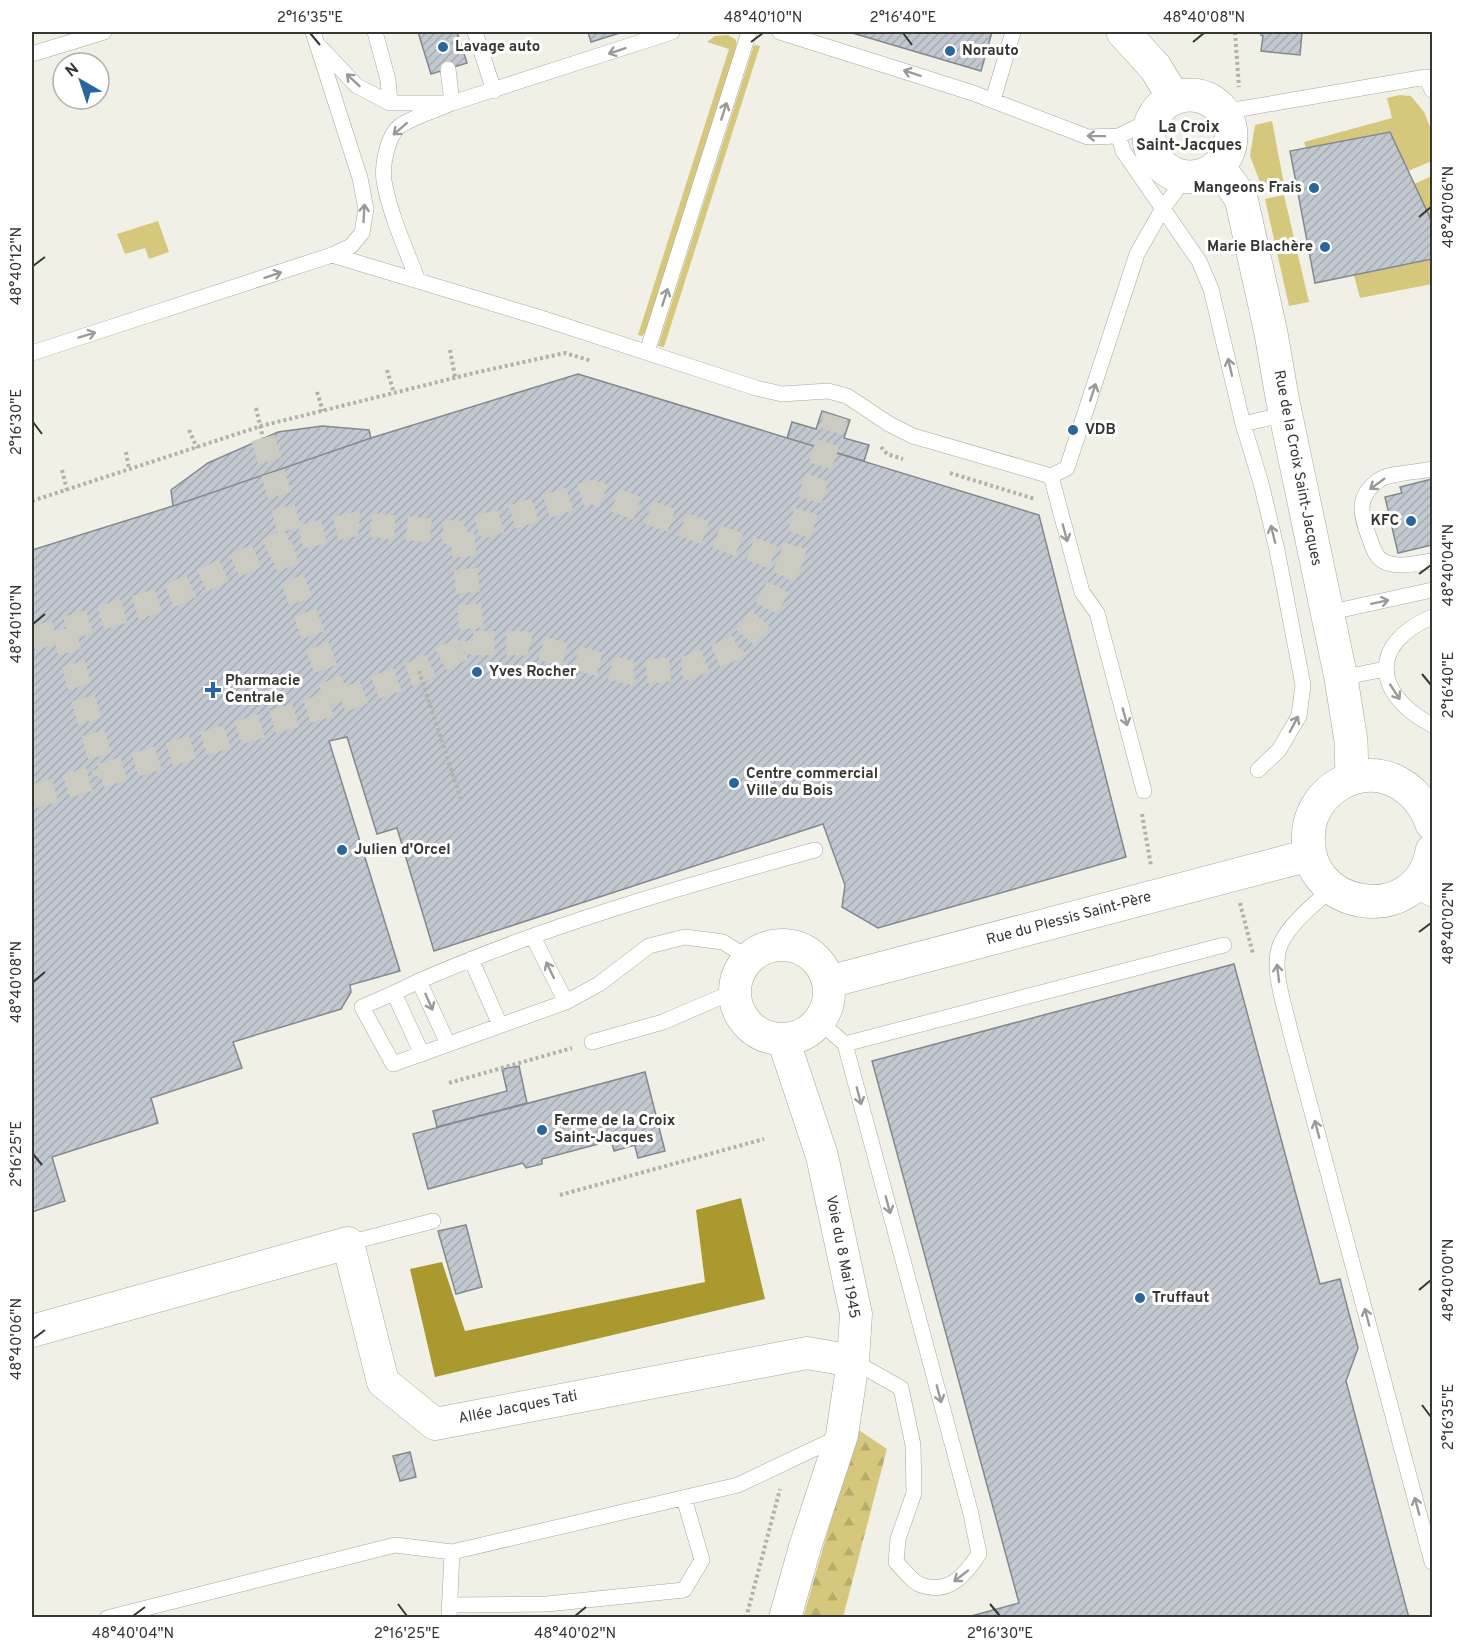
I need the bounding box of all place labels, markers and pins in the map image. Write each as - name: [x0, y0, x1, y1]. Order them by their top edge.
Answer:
- place label: Lavage auto: [455, 38, 540, 57]
- marker: Lavage auto: [436, 40, 450, 54]
- place label: Norauto: [962, 42, 1019, 61]
- marker: Norauto: [943, 44, 957, 58]
- place label: Mangeons Frais: [1193, 179, 1302, 198]
- marker: Mangeons Frais: [1307, 181, 1321, 195]
- place label: Marie Blachère: [1207, 238, 1313, 257]
- marker: Marie Blachère: [1318, 240, 1332, 254]
- place label: VDB: [1085, 421, 1116, 440]
- marker: VDB: [1066, 423, 1080, 437]
- place label: KFC: [1370, 512, 1399, 531]
- marker: KFC: [1404, 514, 1418, 528]
- place label: Yves Rocher: [489, 663, 577, 682]
- marker: Yves Rocher: [470, 665, 484, 679]
- place label: Pharmacie Centrale: [225, 672, 300, 708]
- marker: Pharmacie Centrale: [206, 683, 220, 697]
- place label: Centre commercial Ville du Bois: [746, 765, 878, 801]
- marker: Centre commercial Ville du Bois: [727, 776, 741, 790]
- place label: Julien d'Orcel: [354, 841, 451, 860]
- marker: Julien d'Orcel: [335, 843, 349, 857]
- place label: Ferme de la Croix Saint-Jacques: [554, 1112, 676, 1148]
- marker: Ferme de la Croix Saint-Jacques: [535, 1123, 549, 1137]
- place label: Truffaut: [1152, 1289, 1209, 1308]
- marker: Truffaut: [1133, 1291, 1147, 1305]

